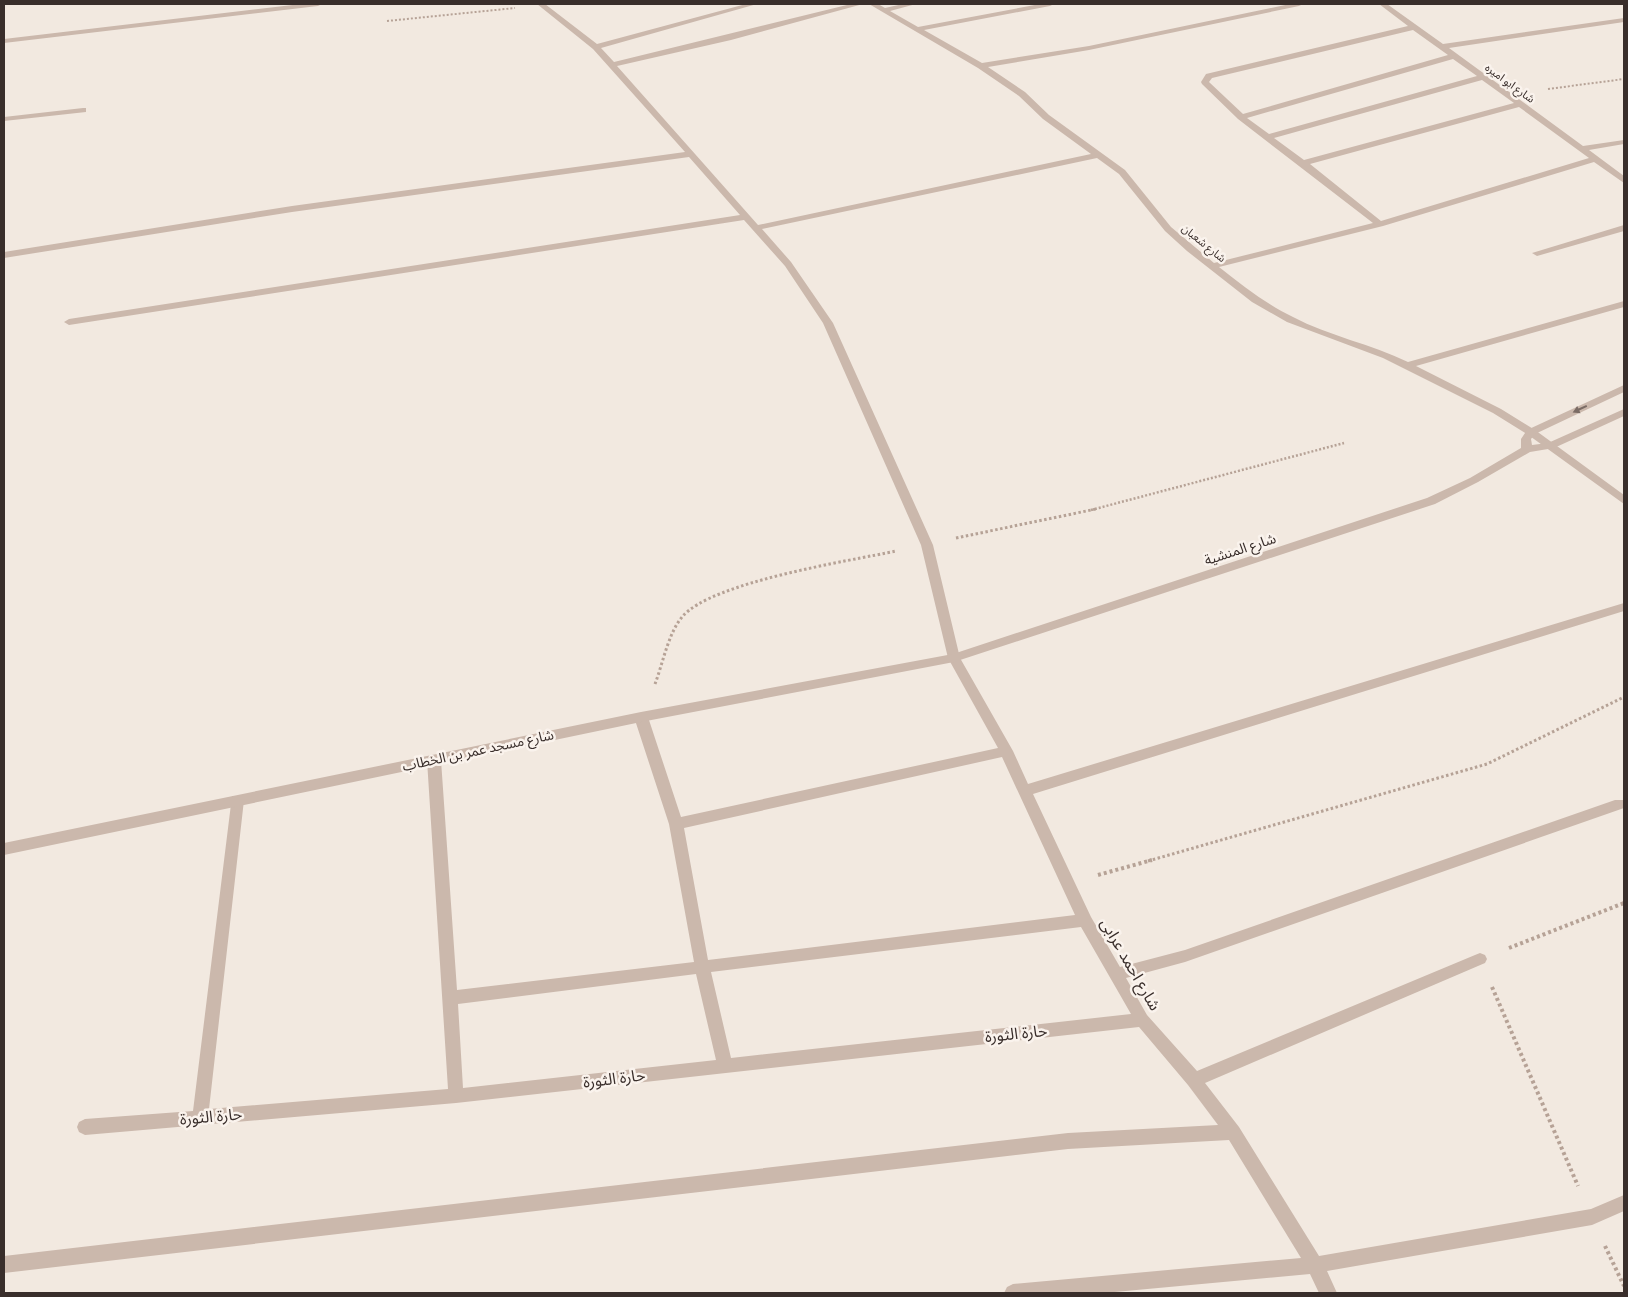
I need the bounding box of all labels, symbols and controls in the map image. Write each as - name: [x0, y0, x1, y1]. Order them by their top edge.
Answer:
- street label: شارع ابو اميره: [1482, 61, 1537, 107]
- street label: شارع شعبان: [1178, 222, 1229, 266]
- one-way arrow: [1573, 405, 1587, 413]
- street label: شارع المنشية: [1202, 530, 1279, 571]
- street label: شارع مسجد عمر بن الخطاب: [401, 726, 556, 777]
- street label: شارع احمد عرابى: [1094, 915, 1165, 1015]
- street label: حارة الثورة: [984, 1021, 1048, 1046]
- street label: حارة الثورة: [582, 1065, 646, 1092]
- street label: حارة الثورة: [179, 1104, 243, 1129]

